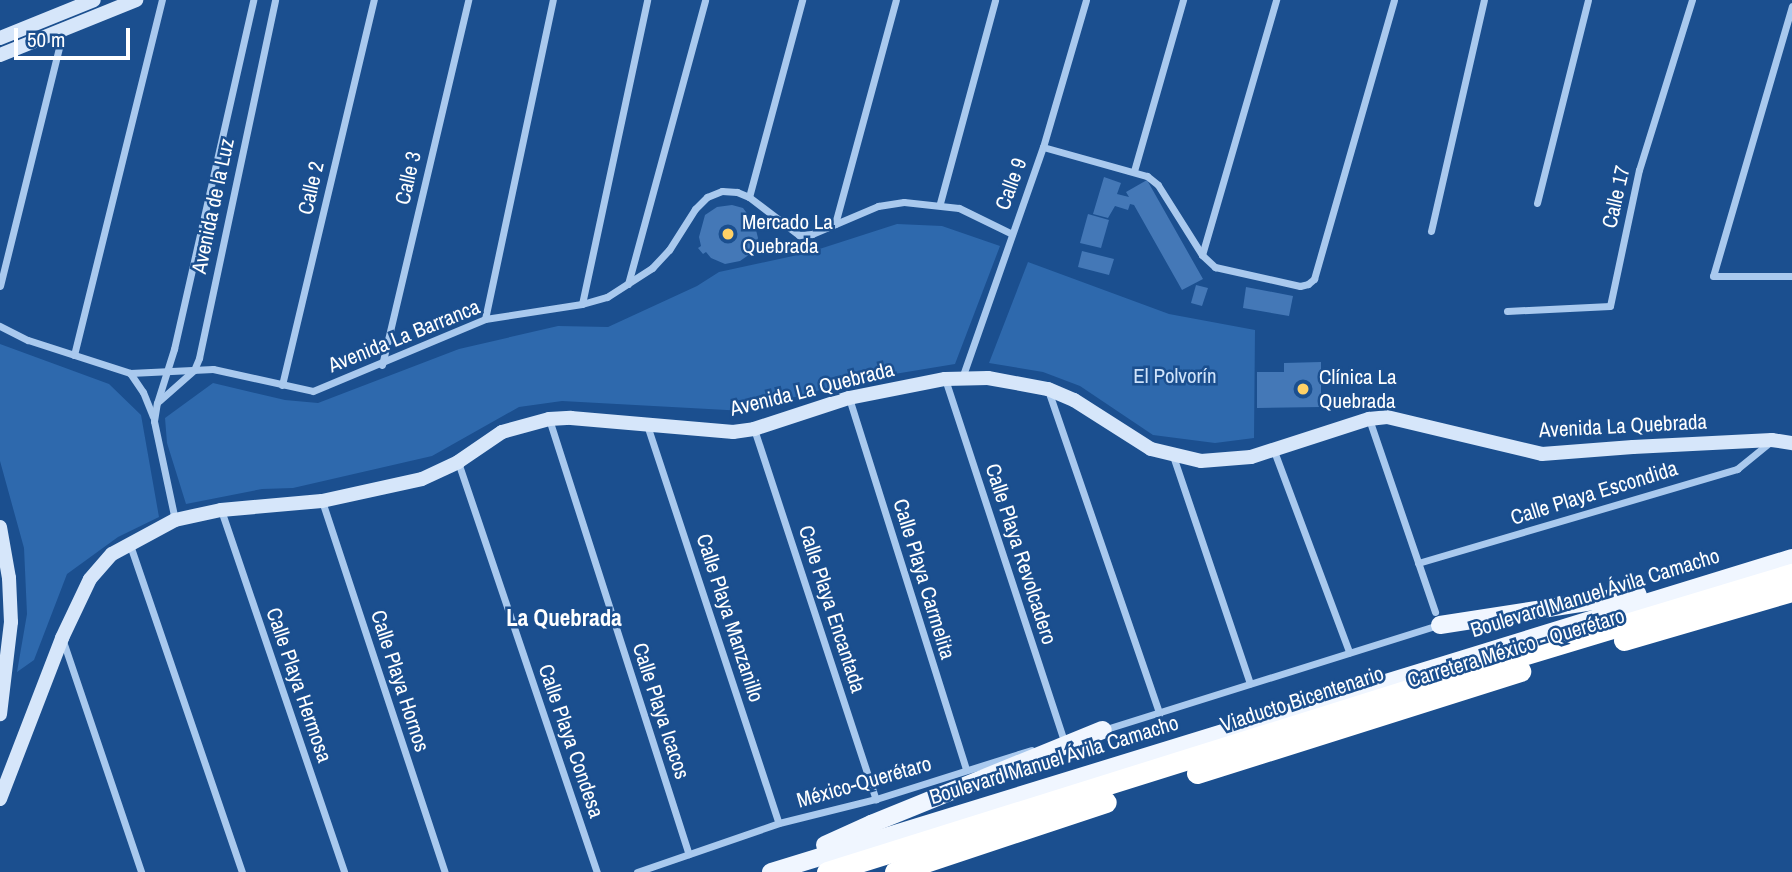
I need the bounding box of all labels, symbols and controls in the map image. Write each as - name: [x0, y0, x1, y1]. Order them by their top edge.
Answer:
- scale bar: [18, 14, 133, 58]
- text: 50 m: [27, 25, 65, 54]
- street label: Avenida de la Luz: [186, 136, 240, 276]
- street label: Calle 3: [390, 149, 426, 207]
- street label: Calle 9: [990, 155, 1032, 213]
- street label: Calle 2: [293, 159, 329, 217]
- street label: Calle 17: [1597, 163, 1635, 231]
- place label: Mercado La Quebrada: [742, 209, 833, 259]
- marker: Mercado La Quebrada: [720, 226, 736, 242]
- street label: Avenida La Barranca: [324, 294, 484, 378]
- street label: Avenida La Quebrada: [727, 356, 897, 422]
- park label: El Polvorín: [1133, 363, 1217, 389]
- place label: Clínica La Quebrada: [1319, 364, 1397, 414]
- marker: Clínica La Quebrada: [1293, 379, 1313, 399]
- street label: Avenida La Quebrada: [1538, 409, 1708, 443]
- street label: Calle Playa Escondida: [1507, 456, 1681, 530]
- street label: Calle Playa Revolcadero: [980, 460, 1062, 648]
- street label: Calle Playa Carmelita: [888, 496, 960, 662]
- street label: Calle Playa Encantada: [793, 522, 871, 696]
- street label: Calle Playa Manzanillo: [691, 531, 769, 705]
- street label: Boulevard Manuel Ávila Camacho: [1467, 543, 1723, 643]
- street label: Carretera México - Querétaro: [1404, 603, 1628, 693]
- street label: Calle Playa Hermosa: [261, 604, 337, 766]
- district label: La Quebrada: [506, 604, 622, 632]
- street label: Calle Playa Hornos: [365, 607, 435, 755]
- street label: Calle Playa Icacos: [627, 640, 695, 782]
- street label: Calle Playa Condesa: [533, 661, 609, 821]
- street label: Viaducto Bicentenario: [1217, 661, 1387, 737]
- street label: Boulevard Manuel Ávila Camacho: [926, 710, 1182, 810]
- street label: México-Querétaro: [794, 751, 934, 813]

